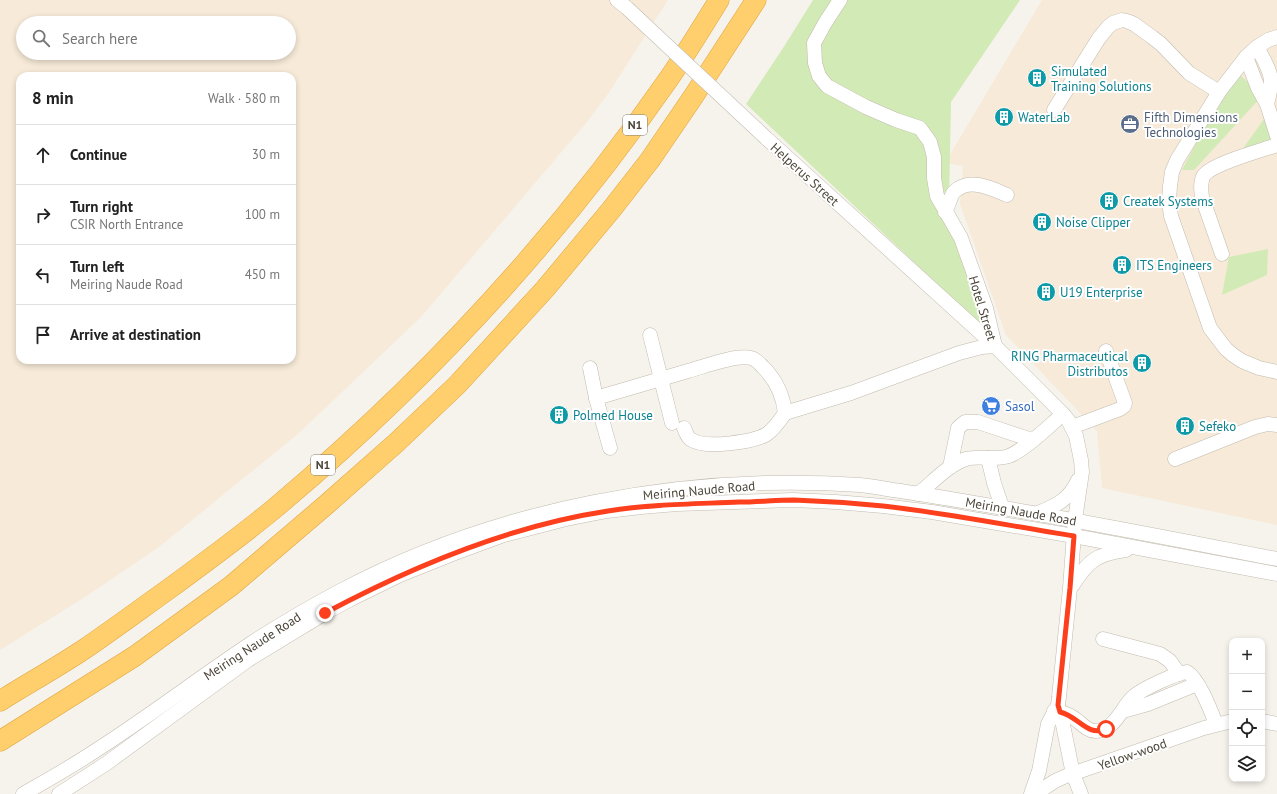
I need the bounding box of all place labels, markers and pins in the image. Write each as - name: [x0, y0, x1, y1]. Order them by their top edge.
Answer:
- place label: Simulated Training Solutions: [1051, 63, 1151, 95]
- building icon: Simulated Training Solutions: [1026, 67, 1048, 89]
- building icon: WaterLab: [993, 106, 1015, 128]
- place label: WaterLab: [1018, 109, 1070, 126]
- place label: Fifth Dimensions Technologies: [1144, 109, 1238, 141]
- office icon: Fifth Dimensions Technologies: [1119, 113, 1141, 135]
- building icon: Createk Systems: [1098, 190, 1120, 212]
- place label: Createk Systems: [1123, 193, 1213, 210]
- building icon: Noise Clipper: [1031, 211, 1053, 233]
- place label: Noise Clipper: [1056, 214, 1131, 231]
- building icon: ITS Engineers: [1111, 254, 1133, 276]
- place label: ITS Engineers: [1136, 257, 1212, 274]
- building icon: U19 Enterprise: [1035, 281, 1057, 303]
- place label: U19 Enterprise: [1060, 284, 1143, 301]
- place label: RING Pharmaceutical Distributos: [1011, 348, 1128, 380]
- building icon: RING Pharmaceutical Distributos: [1131, 352, 1153, 374]
- supermarket icon: Sasol: [980, 395, 1002, 417]
- place label: Sasol: [1005, 398, 1035, 415]
- building icon: Polmed House: [548, 404, 570, 426]
- place label: Polmed House: [573, 407, 653, 424]
- building icon: Sefeko: [1174, 415, 1196, 437]
- place label: Sefeko: [1199, 418, 1236, 435]

